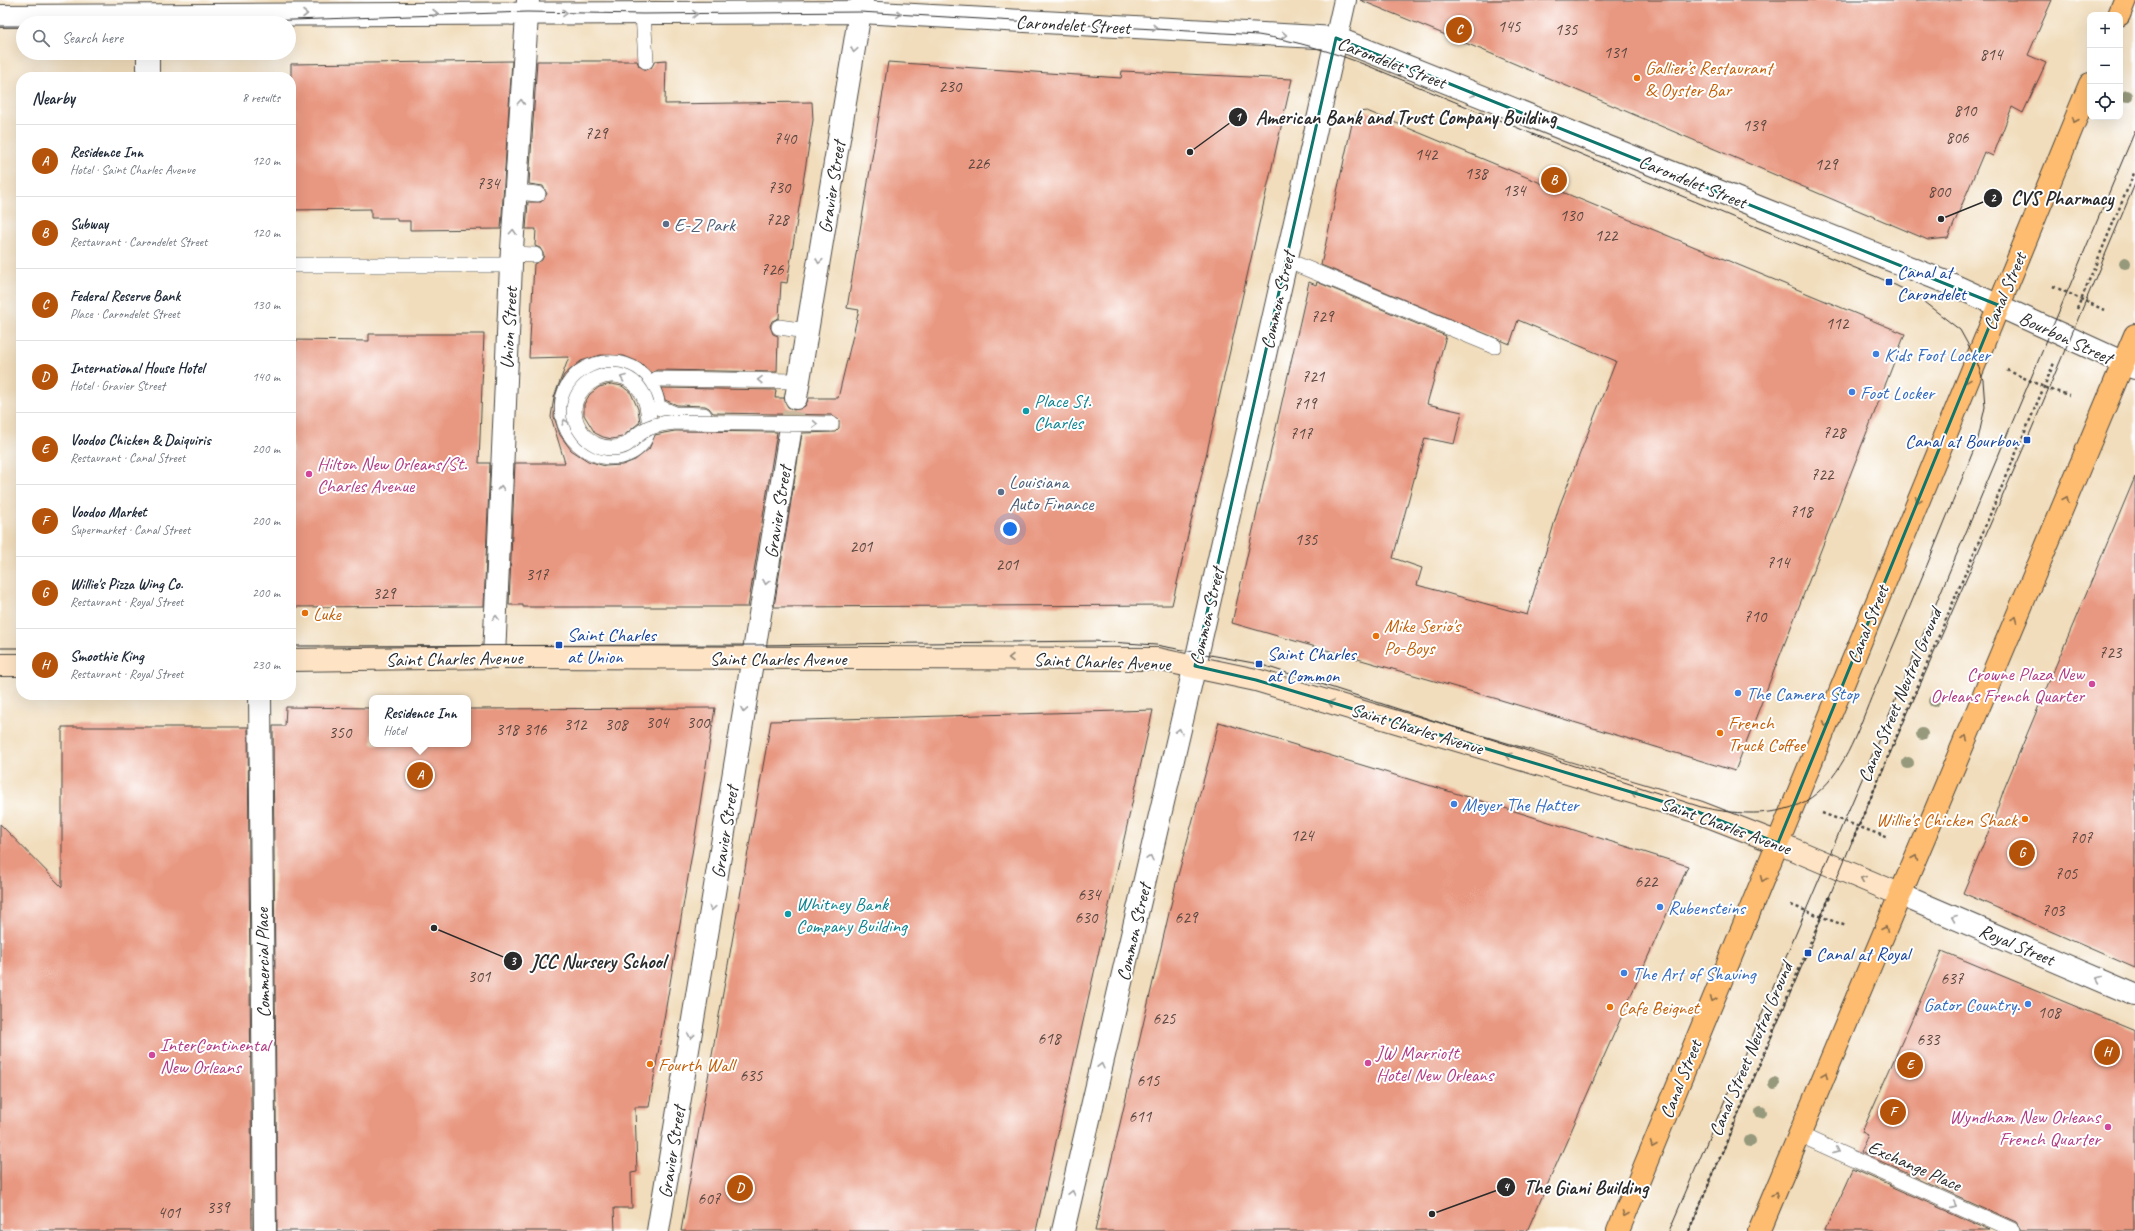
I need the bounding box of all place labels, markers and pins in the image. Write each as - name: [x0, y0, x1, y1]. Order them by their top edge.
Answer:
- pin: C: [1446, 15, 1472, 45]
- place label: Gallier’s Restaurant & Oyster Bar: [1645, 56, 1775, 102]
- marker: Gallier’s Restaurant & Oyster Bar: [1632, 73, 1642, 83]
- callout: American Bank and Trust Company Building: [1228, 101, 1564, 133]
- pin: B: [1541, 165, 1567, 195]
- callout: CVS Pharmacy: [1983, 182, 2121, 214]
- place label: E-Z Park: [674, 213, 736, 237]
- marker: E-Z Park: [661, 219, 671, 229]
- place label: Canal at Carondelet: [1897, 260, 1967, 306]
- marker: Canal at Carondelet: [1884, 277, 1894, 287]
- place label: Kids Foot Locker: [1884, 343, 1992, 367]
- marker: Kids Foot Locker: [1871, 349, 1881, 359]
- place label: Foot Locker: [1860, 381, 1936, 405]
- marker: Foot Locker: [1847, 387, 1857, 397]
- place label: Place St. Charles: [1034, 389, 1091, 435]
- marker: Place St. Charles: [1021, 406, 1031, 416]
- place label: Canal at Bourbon: [1905, 429, 2020, 453]
- marker: Canal at Bourbon: [2022, 435, 2032, 445]
- place label: Hilton New Orleans/St. Charles Avenue: [317, 452, 467, 498]
- marker: Hilton New Orleans/St. Charles Avenue: [304, 469, 314, 479]
- place label: Louisiana Auto Finance: [1009, 470, 1095, 516]
- marker: Louisiana Auto Finance: [996, 487, 1006, 497]
- place label: Luke: [313, 602, 342, 626]
- marker: Luke: [300, 608, 310, 618]
- place label: Mike Serio's Po-Boys: [1384, 614, 1463, 660]
- place label: Saint Charles at Union: [567, 623, 657, 669]
- marker: Mike Serio's Po-Boys: [1371, 631, 1381, 641]
- marker: Saint Charles at Union: [554, 640, 564, 650]
- place label: Saint Charles at Common: [1267, 642, 1357, 688]
- marker: Saint Charles at Common: [1254, 659, 1264, 669]
- place label: Crowne Plaza New Orleans French Quarter: [1931, 662, 2085, 708]
- marker: Crowne Plaza New Orleans French Quarter: [2087, 679, 2097, 689]
- place label: The Camera Stop: [1746, 682, 1861, 706]
- marker: The Camera Stop: [1733, 688, 1743, 698]
- place label: French Truck Coffee: [1728, 711, 1807, 757]
- marker: French Truck Coffee: [1715, 728, 1725, 738]
- pin: A: [407, 760, 433, 790]
- place label: Meyer The Hatter: [1462, 793, 1581, 817]
- marker: Meyer The Hatter: [1449, 799, 1459, 809]
- place label: Willie's Chicken Shack: [1876, 808, 2018, 832]
- marker: Willie's Chicken Shack: [2020, 814, 2030, 824]
- pin: G: [2009, 838, 2035, 868]
- place label: Whitney Bank Company Building: [796, 892, 908, 938]
- place label: Rubensteins: [1668, 896, 1747, 920]
- marker: Rubensteins: [1655, 902, 1665, 912]
- marker: Whitney Bank Company Building: [783, 909, 793, 919]
- place label: Canal at Royal: [1816, 942, 1914, 966]
- callout: JCC Nursery School: [503, 945, 674, 977]
- marker: Canal at Royal: [1803, 948, 1813, 958]
- place label: The Art of Shaving: [1632, 962, 1757, 986]
- marker: The Art of Shaving: [1619, 968, 1629, 978]
- place label: Gator Country.: [1923, 993, 2020, 1017]
- place label: Cafe Beignet: [1618, 996, 1700, 1020]
- marker: Gator Country.: [2023, 999, 2033, 1009]
- marker: Cafe Beignet: [1605, 1002, 1615, 1012]
- place label: InterContinental New Orleans: [160, 1033, 274, 1079]
- pin: H: [2094, 1037, 2120, 1067]
- place label: JW Marriott Hotel New Orleans: [1375, 1041, 1496, 1087]
- marker: InterContinental New Orleans: [147, 1050, 157, 1060]
- pin: E: [1897, 1050, 1923, 1080]
- place label: Fourth Wall: [658, 1053, 738, 1077]
- marker: JW Marriott Hotel New Orleans: [1363, 1058, 1373, 1068]
- marker: Fourth Wall: [645, 1059, 655, 1069]
- pin: F: [1880, 1097, 1906, 1127]
- place label: Wyndham New Orleans French Quarter: [1949, 1105, 2103, 1151]
- marker: Wyndham New Orleans French Quarter: [2103, 1122, 2113, 1132]
- callout: The Giani Building: [1496, 1171, 1656, 1203]
- pin: D: [727, 1173, 753, 1203]

